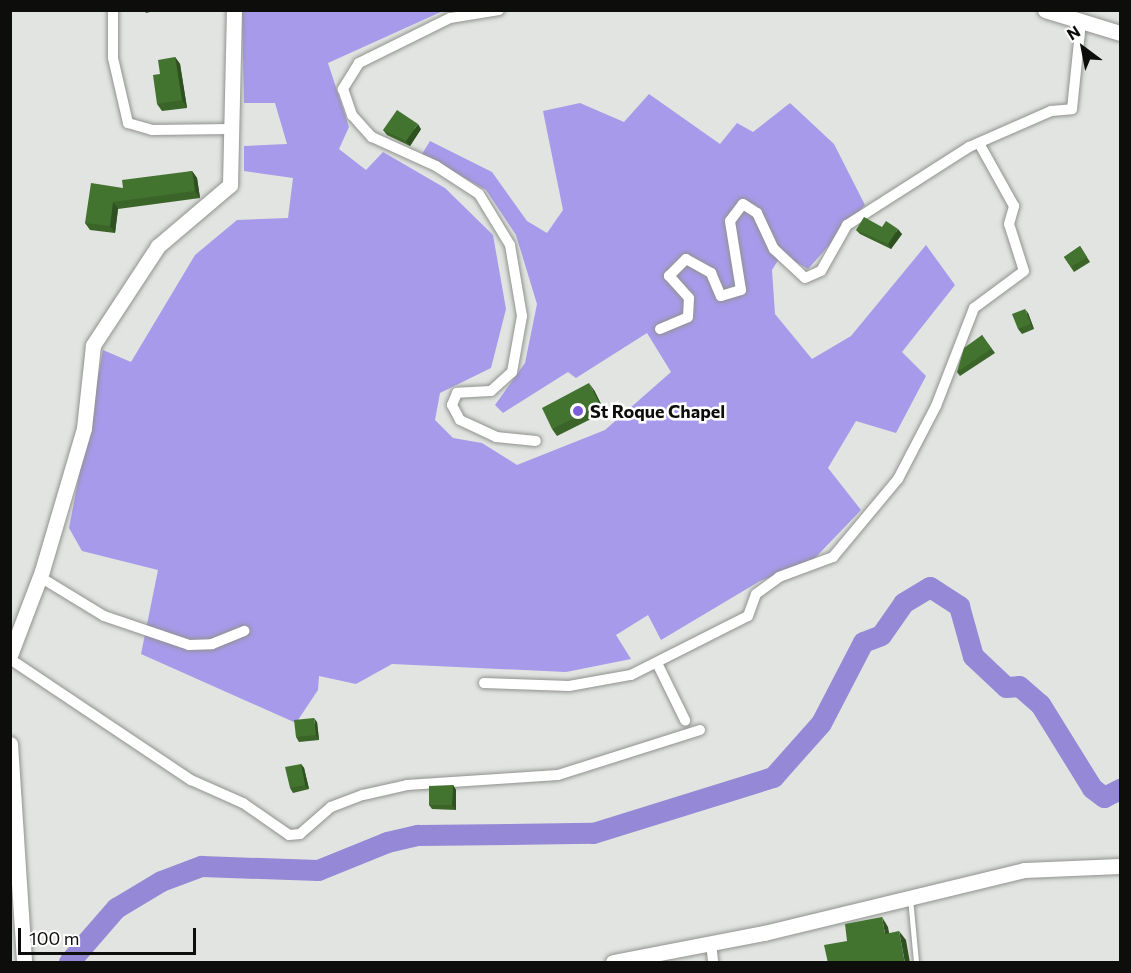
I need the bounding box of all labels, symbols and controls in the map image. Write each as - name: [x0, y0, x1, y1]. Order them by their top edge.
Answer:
- north arrow: [1053, 18, 1113, 78]
- text: N: [1063, 21, 1083, 44]
- place label: St Roque Chapel: [590, 400, 725, 422]
- marker: St Roque Chapel: [571, 404, 585, 418]
- scale bar: [21, 916, 200, 954]
- text: 100 m: [29, 927, 79, 949]

